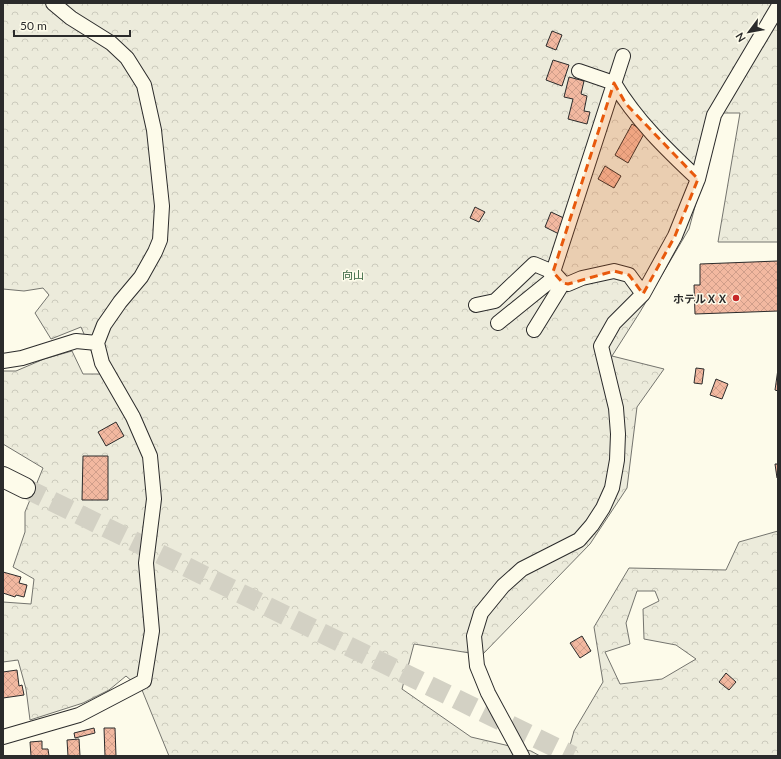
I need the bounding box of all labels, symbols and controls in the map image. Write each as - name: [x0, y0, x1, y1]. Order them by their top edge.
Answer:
- scale bar: [14, 12, 130, 38]
- north arrow: [729, 12, 769, 52]
- text: 50 m: [20, 18, 47, 33]
- text: N: [732, 31, 748, 45]
- park label: 向山: [342, 268, 364, 281]
- place label: ホテルＸＸ: [673, 292, 728, 305]
- marker: ホテルＸＸ: [731, 293, 741, 303]

